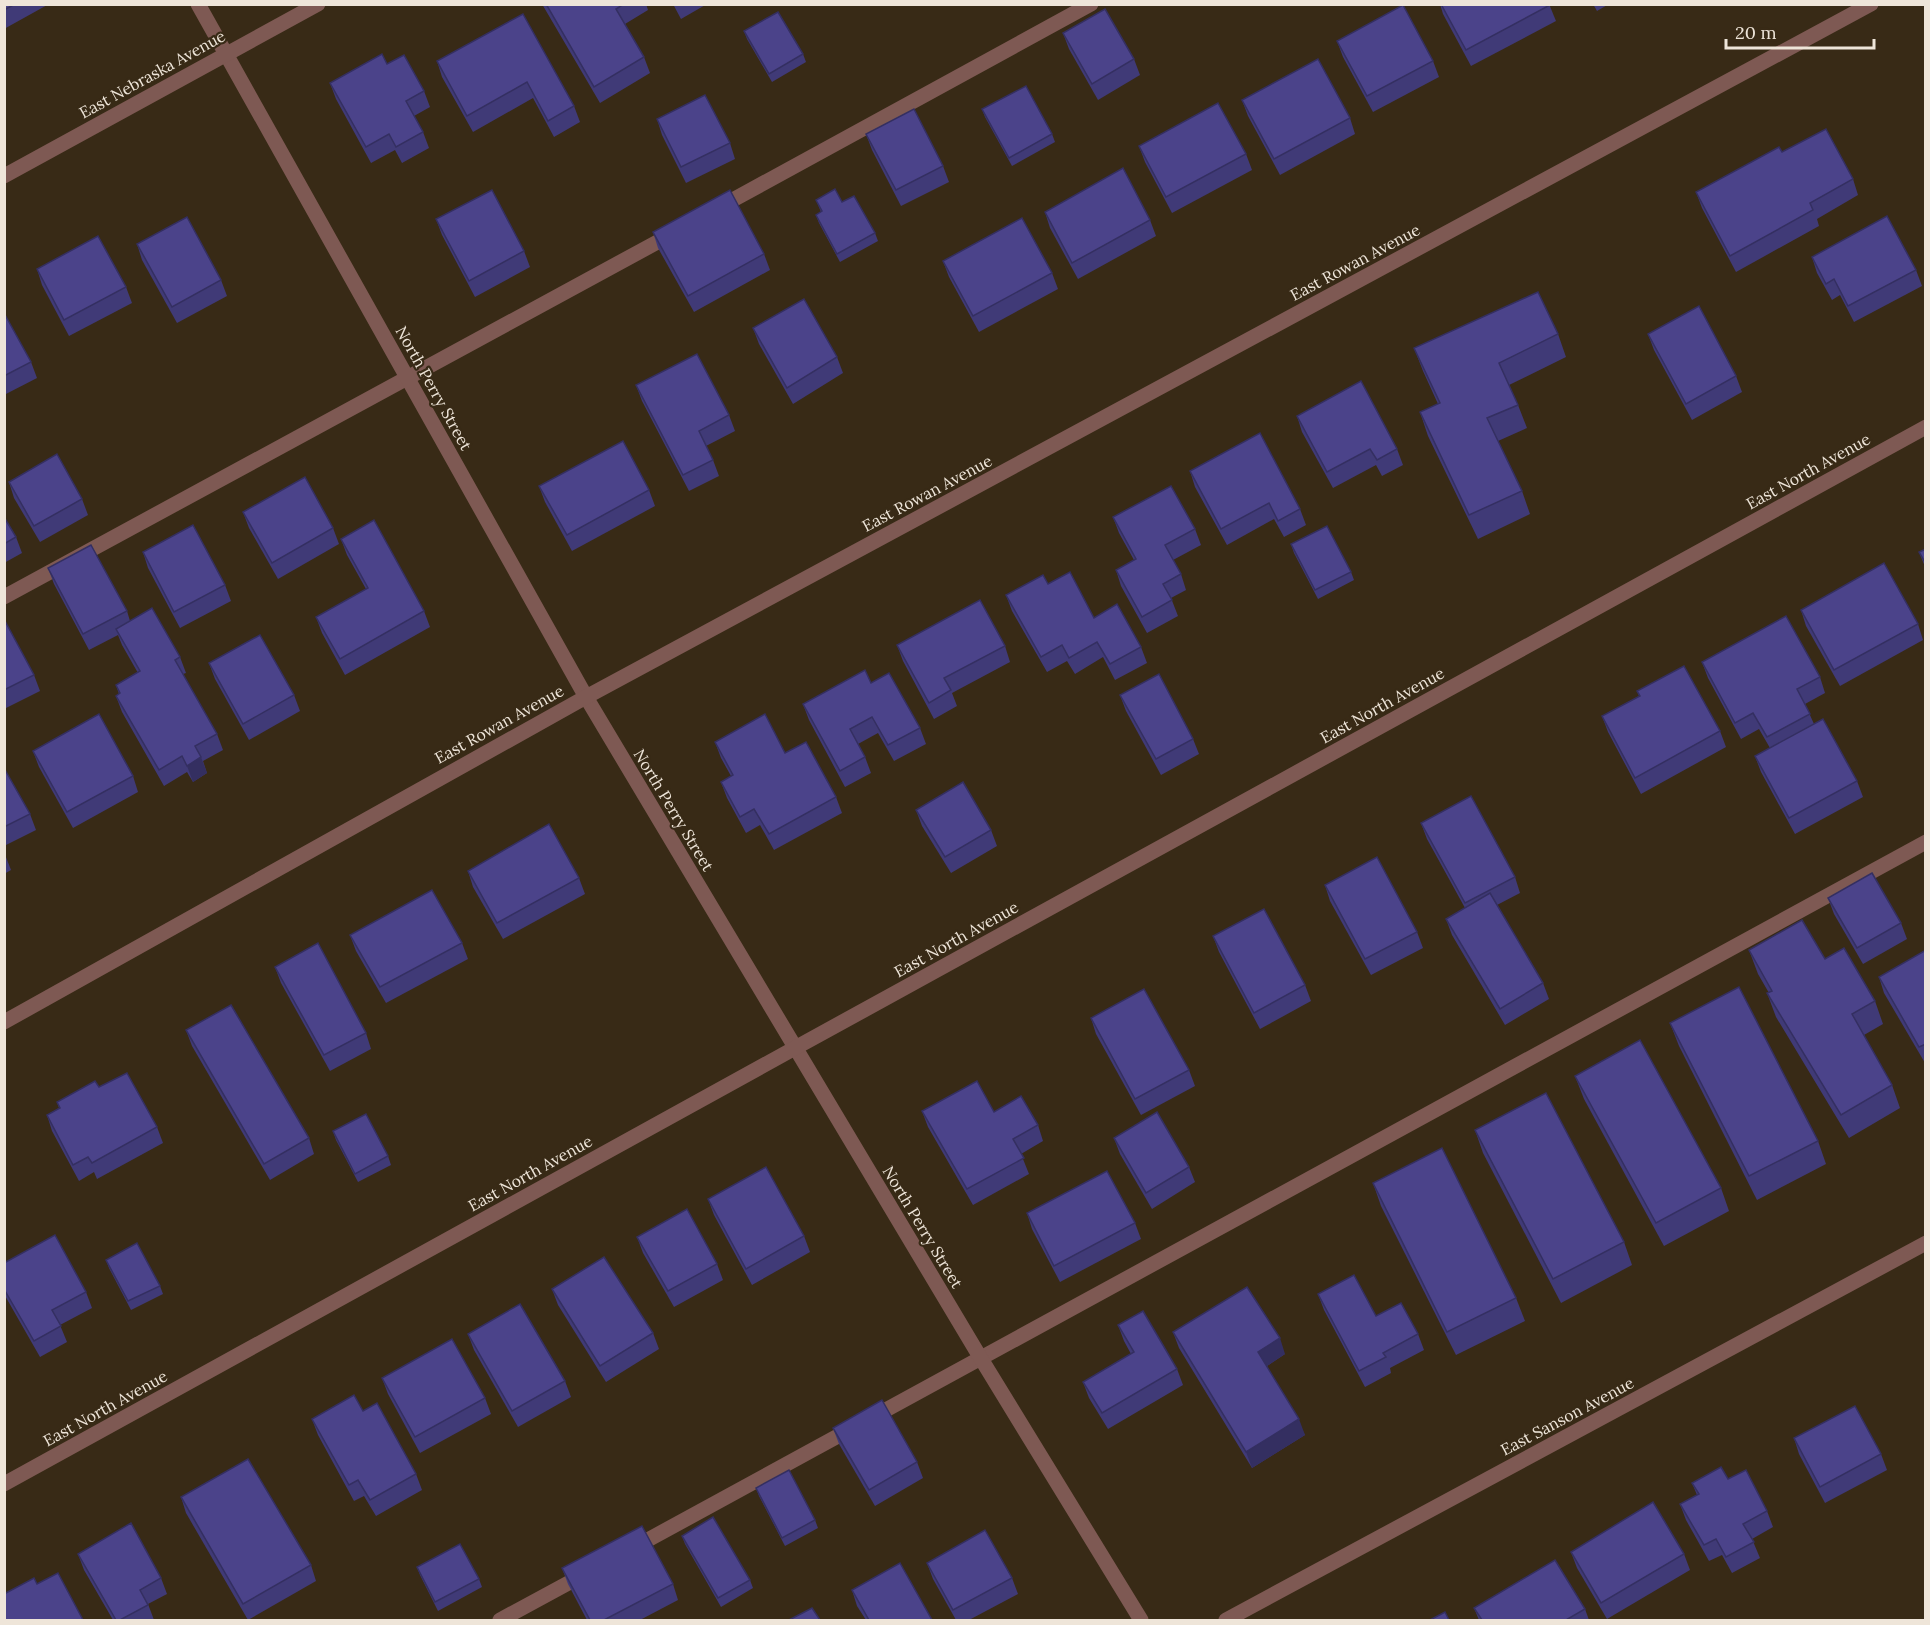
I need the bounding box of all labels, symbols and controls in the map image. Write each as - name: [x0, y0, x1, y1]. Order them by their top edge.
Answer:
- scale bar: [1726, 12, 1874, 50]
- text: 20 m: [1735, 21, 1777, 44]
- street label: East Nebraska Avenue: [75, 25, 229, 122]
- street label: East Rowan Avenue: [1287, 219, 1424, 305]
- street label: North Perry Street: [392, 322, 477, 454]
- street label: East North Avenue: [1742, 428, 1874, 513]
- street label: East Rowan Avenue: [859, 450, 996, 536]
- street label: East North Avenue: [1316, 662, 1448, 747]
- street label: East Rowan Avenue: [431, 680, 567, 768]
- street label: North Perry Street: [630, 745, 719, 875]
- street label: East North Avenue: [890, 896, 1022, 981]
- street label: East North Avenue: [464, 1130, 596, 1215]
- street label: North Perry Street: [879, 1162, 968, 1292]
- street label: East North Avenue: [39, 1365, 171, 1450]
- street label: East Sanson Avenue: [1497, 1372, 1637, 1460]

